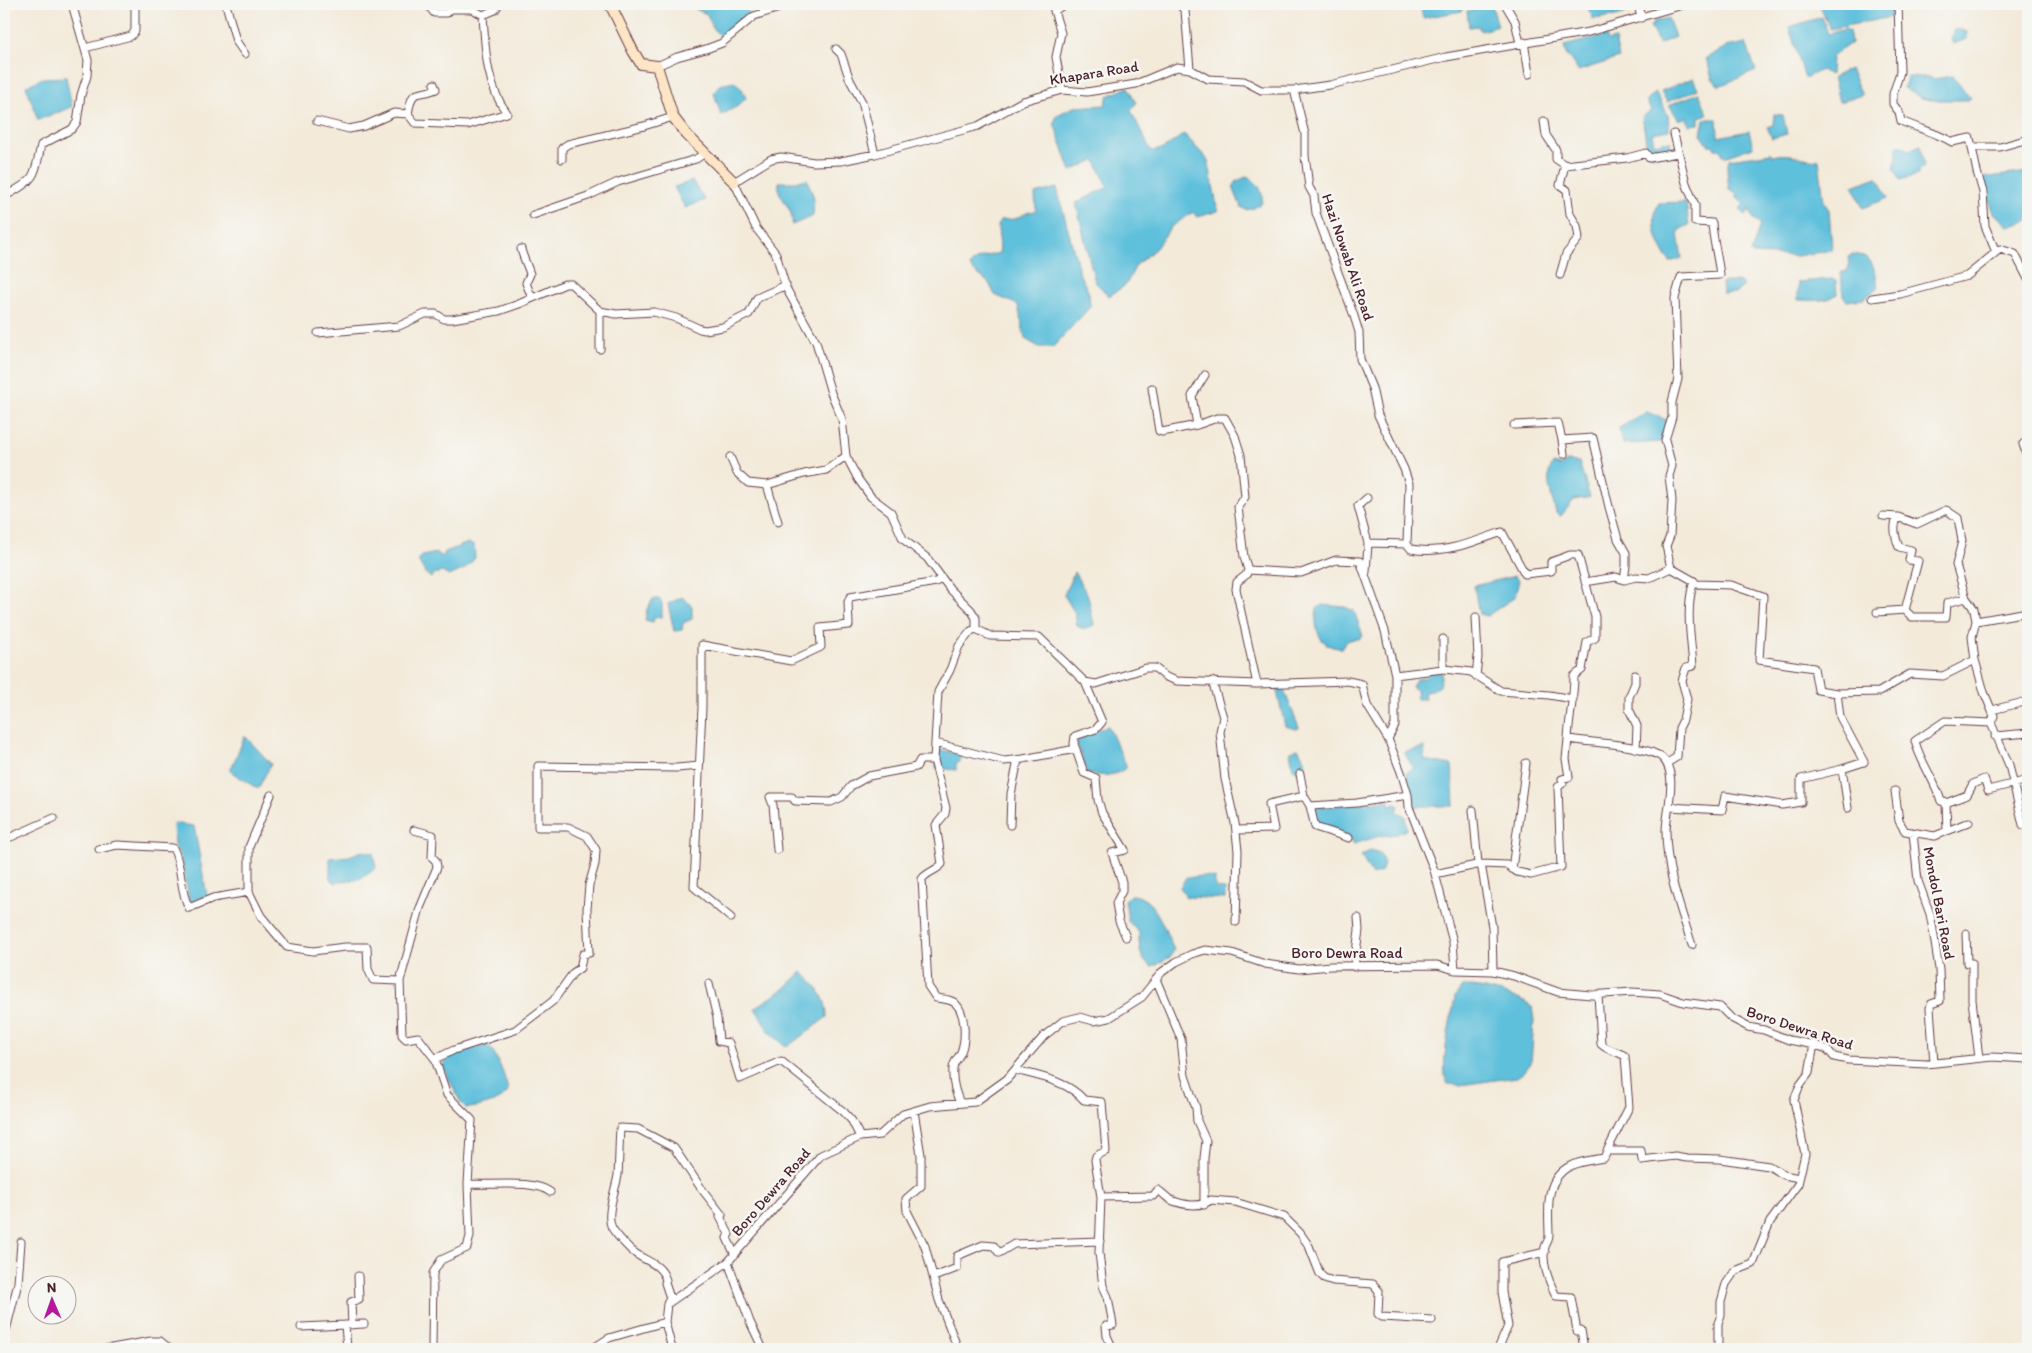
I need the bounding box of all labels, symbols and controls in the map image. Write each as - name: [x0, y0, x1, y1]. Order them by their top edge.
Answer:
- street label: Khapara Road: [1048, 57, 1140, 89]
- street label: Hazi Nowab Ali Road: [1318, 191, 1378, 323]
- street label: Mondol Bari Road: [1919, 845, 1959, 961]
- street label: Boro Dewra Road: [1291, 944, 1403, 962]
- street label: Boro Dewra Road: [1744, 1002, 1856, 1054]
- street label: Boro Dewra Road: [728, 1144, 815, 1240]
- north arrow: [28, 1276, 78, 1326]
- text: N: [47, 1279, 57, 1296]

